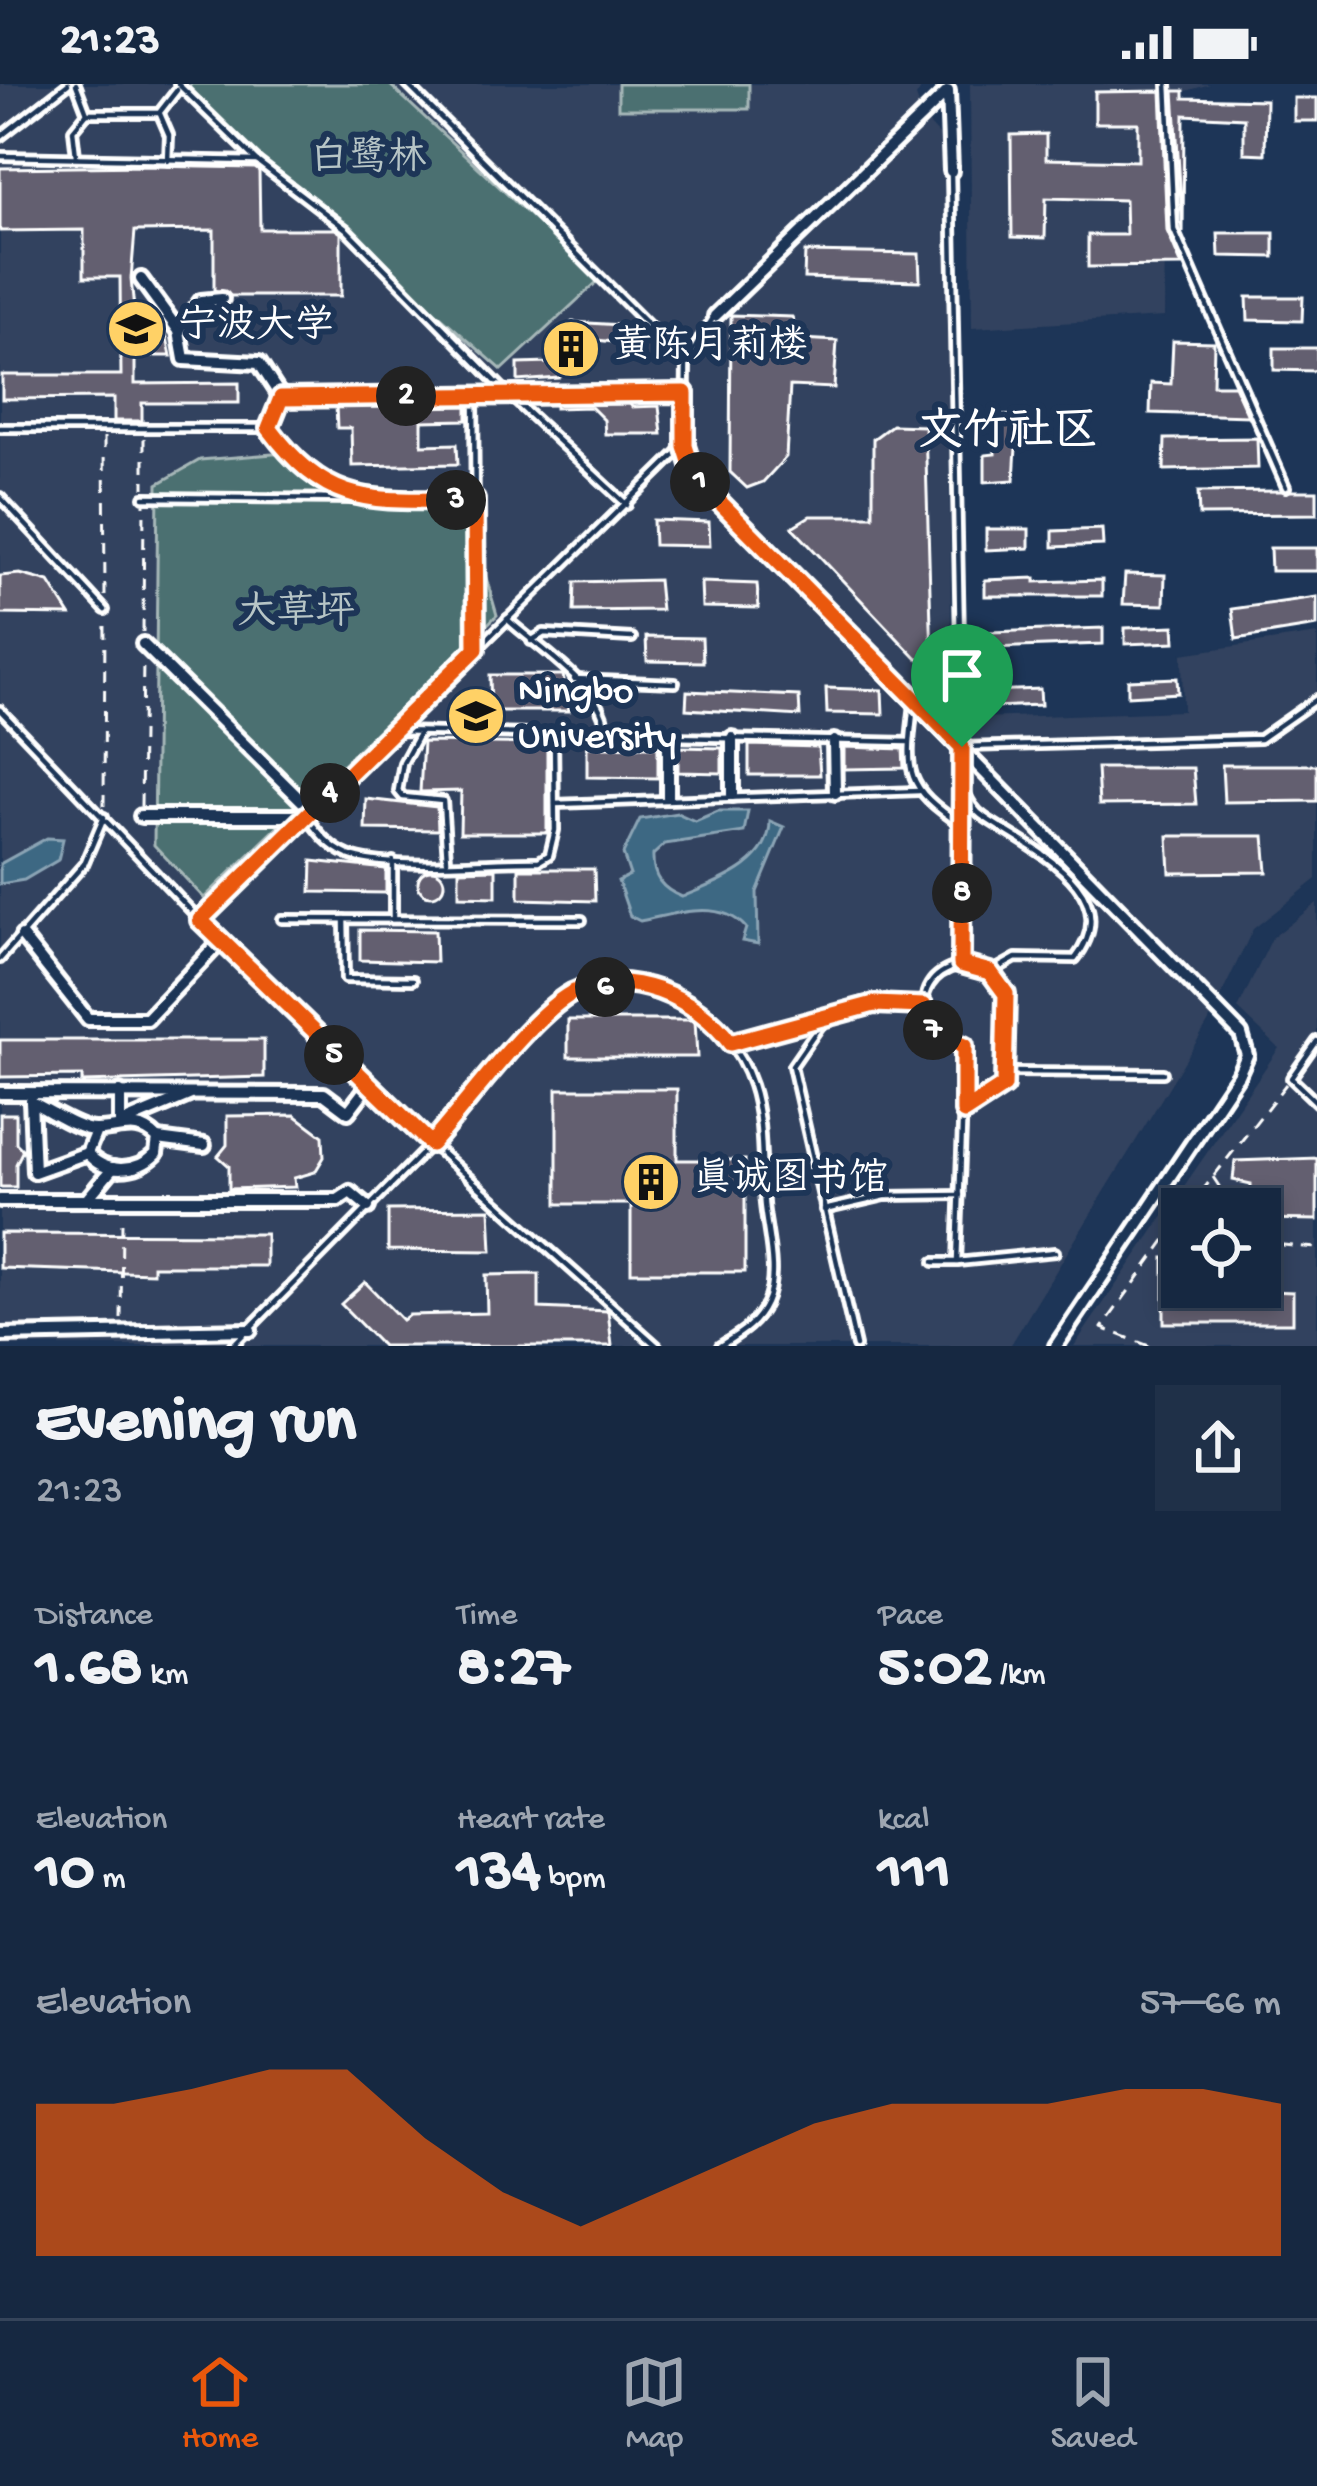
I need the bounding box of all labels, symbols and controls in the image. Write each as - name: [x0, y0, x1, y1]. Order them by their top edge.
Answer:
- text: 21:23: [60, 16, 160, 69]
- park label: 白鹭林: [309, 135, 427, 184]
- school or university icon: 宁波大学: [105, 298, 167, 360]
- place label: 宁波大学: [178, 304, 334, 352]
- building icon: 黄陈月莉楼: [540, 318, 602, 380]
- place label: 黄陈月莉楼: [613, 324, 808, 372]
- pin: 2: [376, 366, 436, 426]
- text: 2: [398, 377, 414, 415]
- district label: 文竹社区: [918, 407, 1098, 461]
- pin: 1: [670, 452, 730, 512]
- text: 1: [693, 463, 707, 501]
- pin: 3: [426, 470, 486, 530]
- text: 3: [447, 481, 465, 519]
- park label: 大草坪: [237, 590, 355, 638]
- pin: [911, 624, 1013, 747]
- icon: arrive: [929, 642, 995, 708]
- place label: Ningbo University: [518, 671, 677, 762]
- school or university icon: Ningbo University: [445, 685, 507, 747]
- pin: 4: [300, 763, 360, 823]
- text: 4: [322, 774, 338, 812]
- pin: 8: [932, 863, 992, 923]
- text: 8: [953, 874, 971, 912]
- pin: 6: [575, 957, 635, 1017]
- text: 6: [597, 968, 613, 1006]
- pin: 7: [903, 1000, 963, 1060]
- text: 7: [924, 1011, 942, 1049]
- pin: 5: [304, 1025, 364, 1085]
- text: 5: [325, 1036, 343, 1074]
- building icon: 真诚图书馆: [620, 1151, 682, 1213]
- place label: 真诚图书馆: [693, 1157, 888, 1205]
- map controls: [1161, 1188, 1281, 1308]
- button: locate: [1161, 1188, 1281, 1308]
- button: share: [1155, 1385, 1281, 1511]
- text: Evening run: [36, 1386, 356, 1464]
- text: 21:23: [36, 1470, 122, 1516]
- text: Distance: [36, 1598, 153, 1636]
- text: Time: [457, 1598, 517, 1636]
- text: Pace: [878, 1598, 943, 1636]
- text: 1.68: [36, 1636, 142, 1706]
- text: 8:27: [457, 1636, 569, 1706]
- text: 5:02: [878, 1636, 992, 1706]
- text: km: [142, 1657, 188, 1695]
- text: /km: [992, 1657, 1046, 1695]
- text: Elevation: [36, 1802, 167, 1840]
- text: Heart rate: [457, 1802, 605, 1840]
- text: kcal: [878, 1802, 930, 1840]
- text: 10: [36, 1840, 94, 1910]
- text: 134: [457, 1840, 541, 1910]
- text: 111: [878, 1840, 951, 1910]
- text: m: [94, 1861, 126, 1899]
- text: bpm: [541, 1861, 606, 1899]
- text: Elevation: [36, 1982, 191, 2028]
- text: 57–66 m: [1140, 1982, 1281, 2028]
- tab: Home: [182, 2349, 258, 2459]
- tab: Map: [621, 2349, 687, 2459]
- tab: Saved: [1051, 2349, 1135, 2459]

